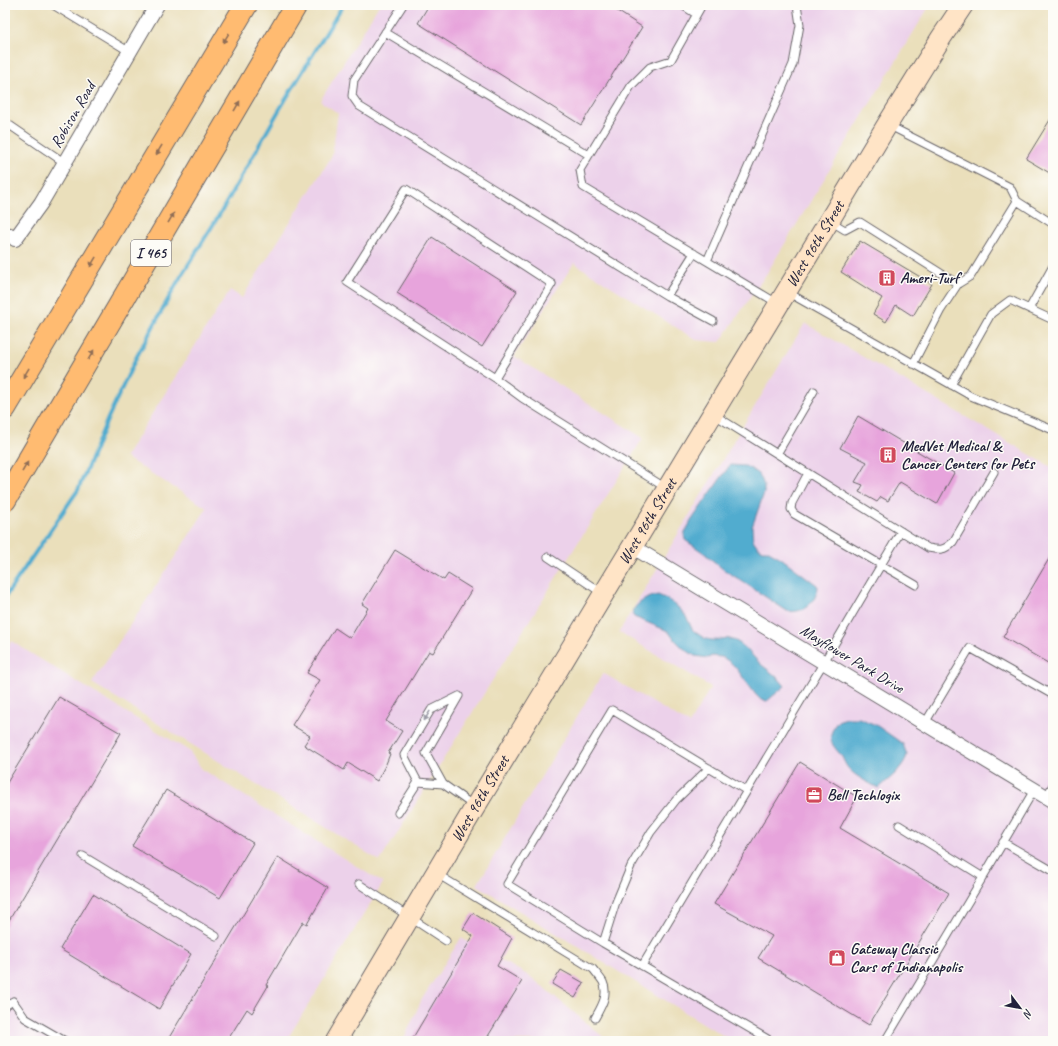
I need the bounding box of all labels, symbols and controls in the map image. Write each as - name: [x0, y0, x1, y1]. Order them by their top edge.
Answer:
- one-way arrow: [222, 32, 229, 44]
- street label: Robison Road: [46, 76, 101, 152]
- one-way arrow: [233, 100, 240, 112]
- one-way arrow: [156, 144, 163, 156]
- street label: West 96th Street: [782, 196, 850, 291]
- one-way arrow: [167, 212, 174, 224]
- road number: I 465: [131, 240, 171, 266]
- one-way arrow: [89, 256, 96, 268]
- building icon: Ameri-Turf: [877, 268, 897, 288]
- place label: Ameri-Turf: [900, 268, 963, 288]
- one-way arrow: [87, 349, 94, 360]
- one-way arrow: [22, 367, 29, 379]
- place label: MedVet Medical & Cancer Centers for Pets: [901, 436, 1036, 474]
- building icon: MedVet Medical & Cancer Centers for Pets: [878, 445, 898, 465]
- one-way arrow: [21, 461, 28, 473]
- street label: West 96th Street: [614, 473, 682, 568]
- street label: Mayflower Park Drive: [796, 620, 909, 699]
- one-way arrow: [423, 711, 431, 721]
- street label: West 96th Street: [447, 750, 515, 845]
- office icon: Bell Techlogix: [804, 785, 824, 805]
- place label: Bell Techlogix: [827, 785, 900, 805]
- place label: Gateway Classic Cars of Indianapolis: [850, 939, 964, 977]
- shop icon: Gateway Classic Cars of Indianapolis: [827, 948, 847, 968]
- north arrow: [1000, 988, 1040, 1028]
- text: N: [1020, 1007, 1036, 1022]

